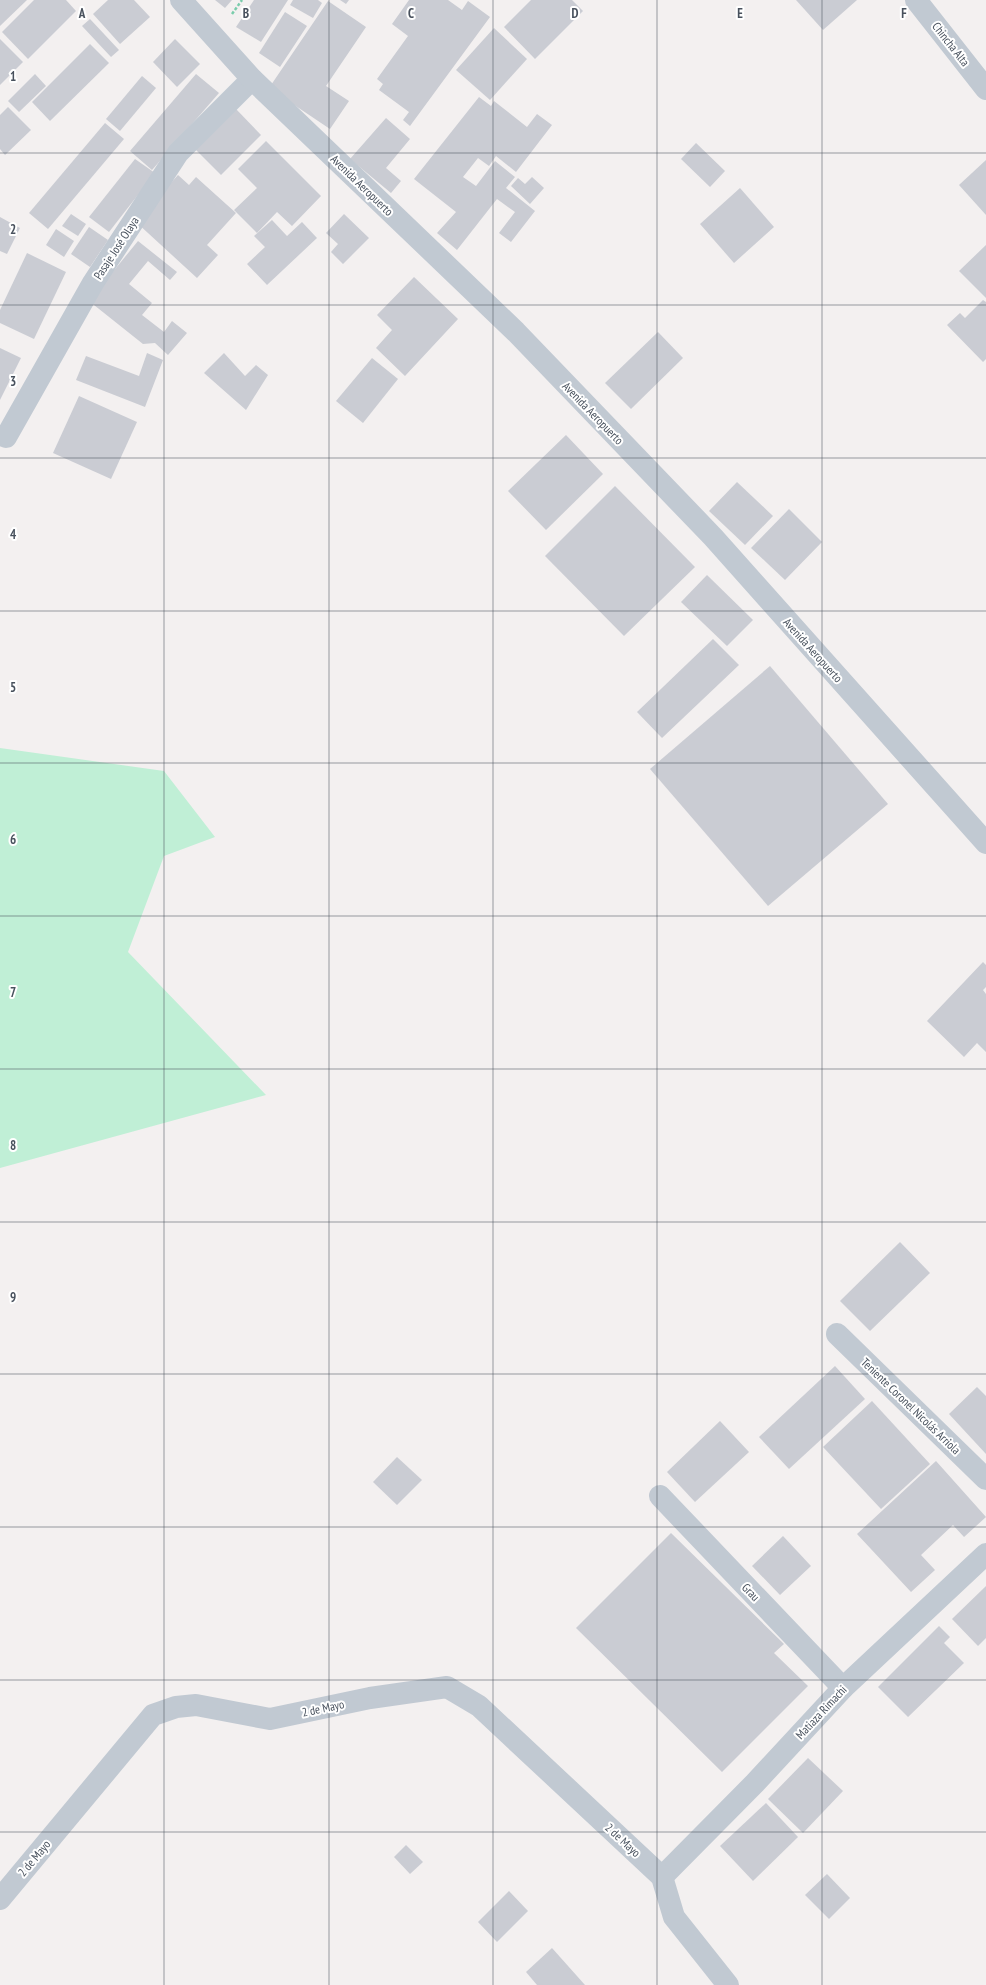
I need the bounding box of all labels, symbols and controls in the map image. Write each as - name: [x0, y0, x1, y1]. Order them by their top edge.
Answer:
- text: A: [78, 5, 86, 22]
- text: B: [243, 5, 249, 22]
- text: C: [408, 5, 414, 22]
- text: D: [572, 5, 579, 22]
- text: E: [737, 5, 743, 22]
- text: F: [901, 5, 907, 22]
- street label: Chincha Alta: [929, 19, 973, 69]
- text: 1: [10, 68, 16, 85]
- street label: Avenida Aeropuerto: [328, 151, 396, 219]
- street label: Pasaje José Olaya: [90, 214, 142, 282]
- text: 2: [10, 221, 16, 238]
- text: 3: [10, 373, 16, 390]
- street label: Avenida Aeropuerto: [559, 379, 627, 447]
- text: 4: [10, 526, 17, 543]
- street label: Avenida Aeropuerto: [780, 615, 846, 685]
- text: 5: [10, 679, 16, 696]
- text: 6: [10, 831, 16, 848]
- text: 7: [10, 984, 16, 1001]
- text: 8: [10, 1137, 16, 1154]
- text: 9: [10, 1289, 16, 1306]
- street label: Teniente Coronel Nicolás Arriola: [858, 1355, 964, 1457]
- street label: Grau: [739, 1580, 763, 1604]
- street label: Matiaza Rimachi: [792, 1682, 850, 1742]
- street label: 2 de Mayo: [301, 1696, 345, 1720]
- street label: 2 de Mayo: [602, 1820, 644, 1860]
- street label: 2 de Mayo: [15, 1837, 53, 1879]

